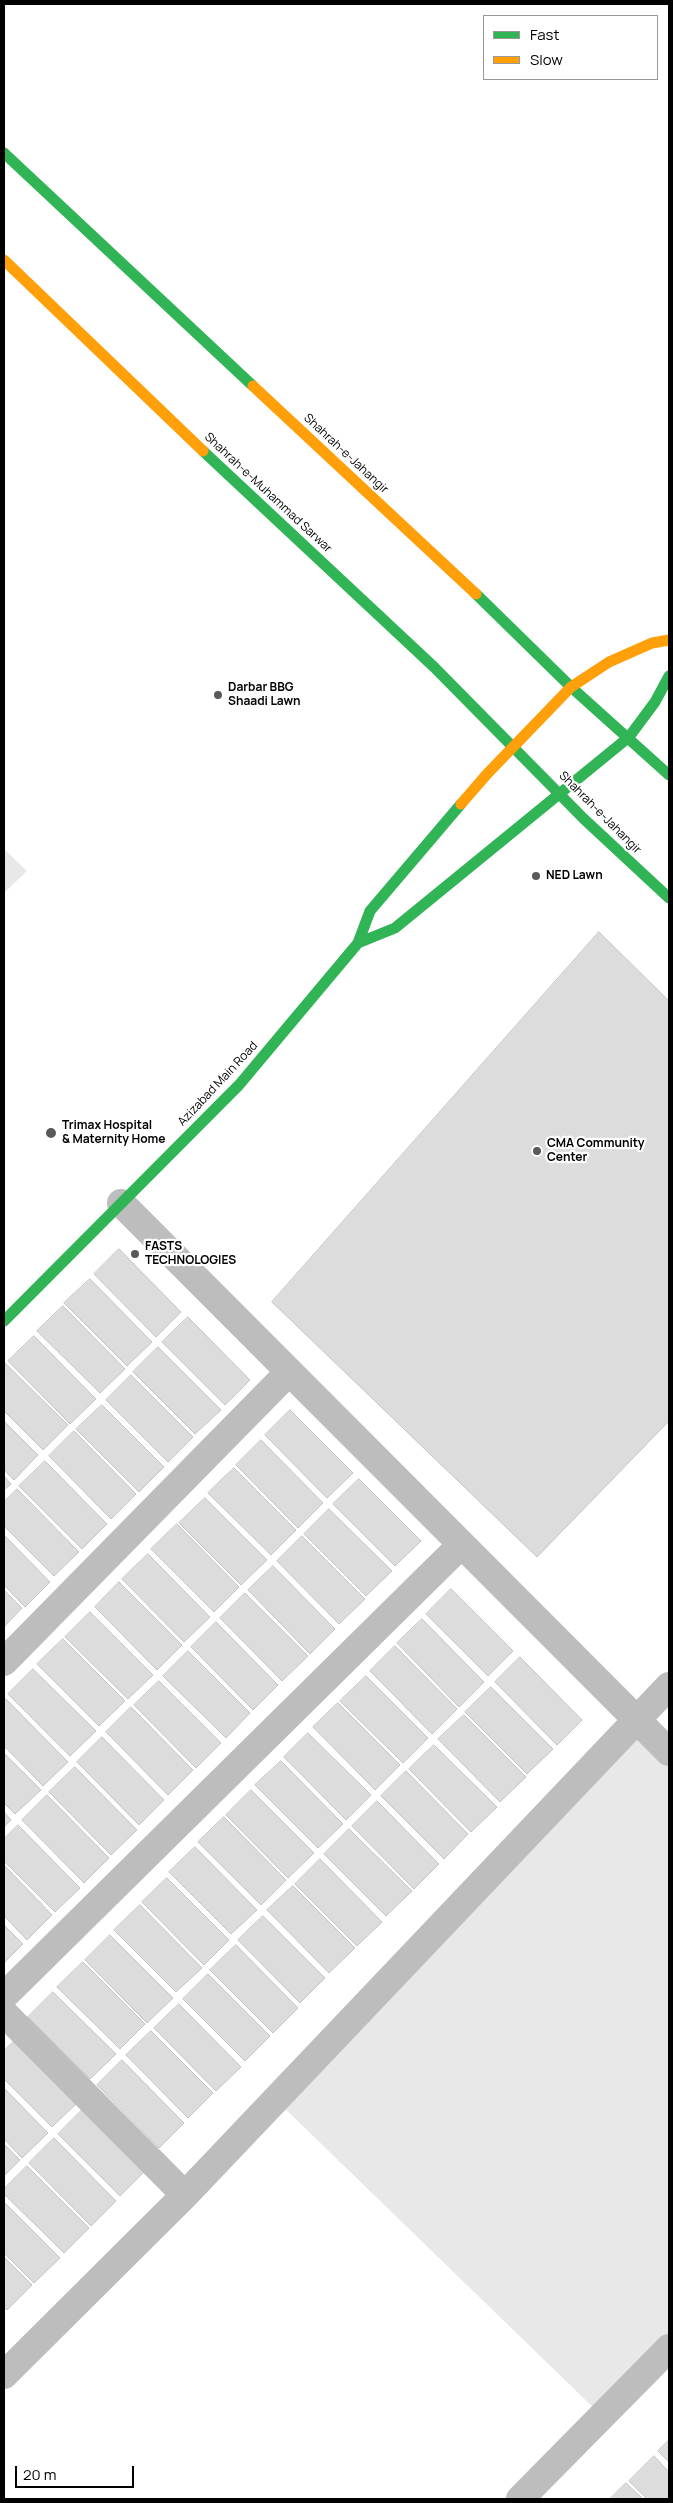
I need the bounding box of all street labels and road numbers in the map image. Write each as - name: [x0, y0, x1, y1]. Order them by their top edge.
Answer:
- street label: Shahrah-e-Jahangir: [301, 411, 391, 497]
- street label: Shahrah-e-Muhammad Sarwar: [201, 430, 335, 556]
- street label: Shahrah-e-Jahangir: [556, 769, 644, 857]
- street label: Azizabad Main Road: [175, 1039, 261, 1129]

